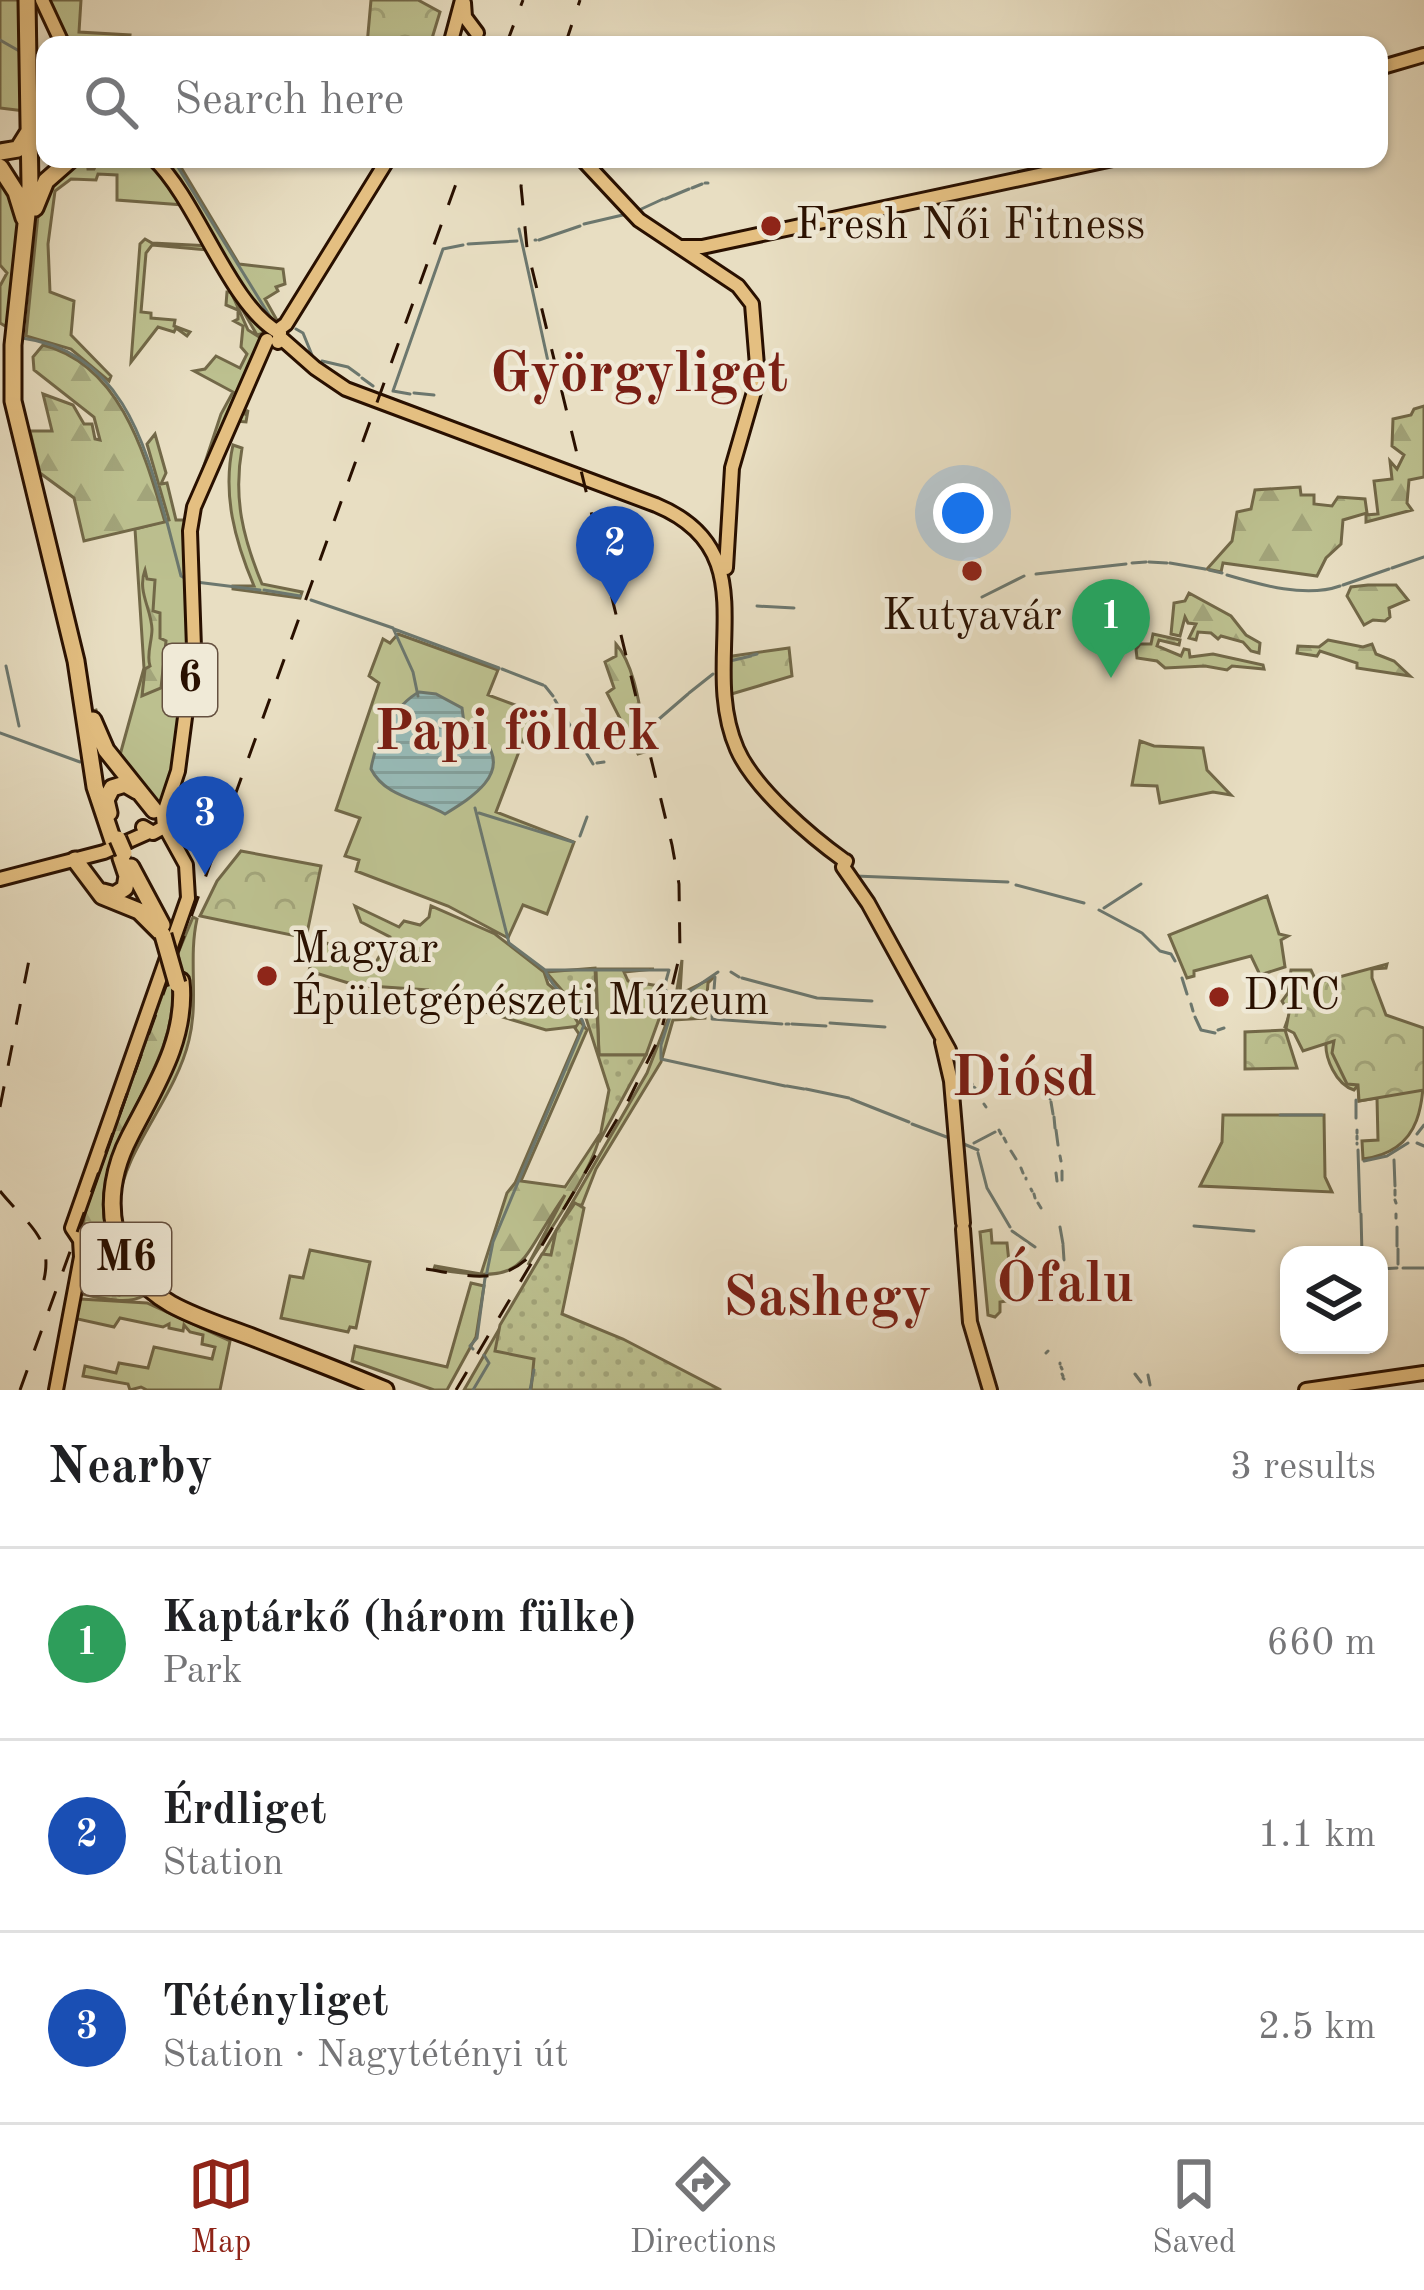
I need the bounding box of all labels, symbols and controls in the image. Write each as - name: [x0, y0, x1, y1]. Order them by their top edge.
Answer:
- search box: [36, 36, 1388, 168]
- icon: search: [78, 69, 144, 135]
- text: Search here: [174, 79, 404, 124]
- place label: Fresh Női Fitness: [795, 204, 1145, 249]
- marker: Fresh Női Fitness: [758, 213, 784, 239]
- district label: Györgyliget: [490, 348, 788, 405]
- your location: [933, 483, 993, 543]
- pin: 2: [576, 506, 654, 605]
- marker: Kutyavár: [959, 558, 985, 584]
- pin: 1: [1072, 579, 1150, 678]
- place label: Kutyavár: [882, 595, 1062, 640]
- road number: 6: [163, 644, 217, 716]
- district label: Papi földek: [374, 706, 660, 763]
- pin: 3: [166, 776, 244, 875]
- place label: Magyar Épületgépészeti Múzeum: [291, 928, 770, 1025]
- marker: Magyar Épületgépészeti Múzeum: [254, 963, 280, 989]
- place label: DTC: [1243, 975, 1340, 1020]
- marker: DTC: [1206, 984, 1232, 1010]
- district label: Diósd: [951, 1052, 1097, 1109]
- road number: M6: [81, 1223, 171, 1295]
- district label: Ófalu: [996, 1246, 1134, 1315]
- map controls: [1280, 1246, 1388, 1354]
- button: layers: [1280, 1246, 1388, 1354]
- district label: Sashegy: [722, 1272, 932, 1329]
- text: Nearby: [48, 1443, 213, 1494]
- text: 3 results: [1230, 1448, 1376, 1487]
- text: Kaptárkő (három fülke): [162, 1597, 636, 1642]
- text: 1: [76, 1624, 98, 1663]
- text: 660 m: [1266, 1624, 1376, 1663]
- text: Park: [162, 1652, 242, 1691]
- text: Érdliget: [162, 1789, 327, 1834]
- text: 2: [76, 1816, 98, 1855]
- text: 1.1 km: [1258, 1816, 1376, 1855]
- text: Station: [162, 1844, 284, 1883]
- text: Tétényliget: [162, 1981, 389, 2026]
- text: 3: [76, 2008, 98, 2047]
- text: 2.5 km: [1258, 2008, 1376, 2047]
- text: Station · Nagytétényi út: [162, 2036, 568, 2075]
- tab: Map: [188, 2151, 254, 2264]
- tab: Directions: [630, 2151, 776, 2264]
- tab: Saved: [1152, 2151, 1236, 2264]

